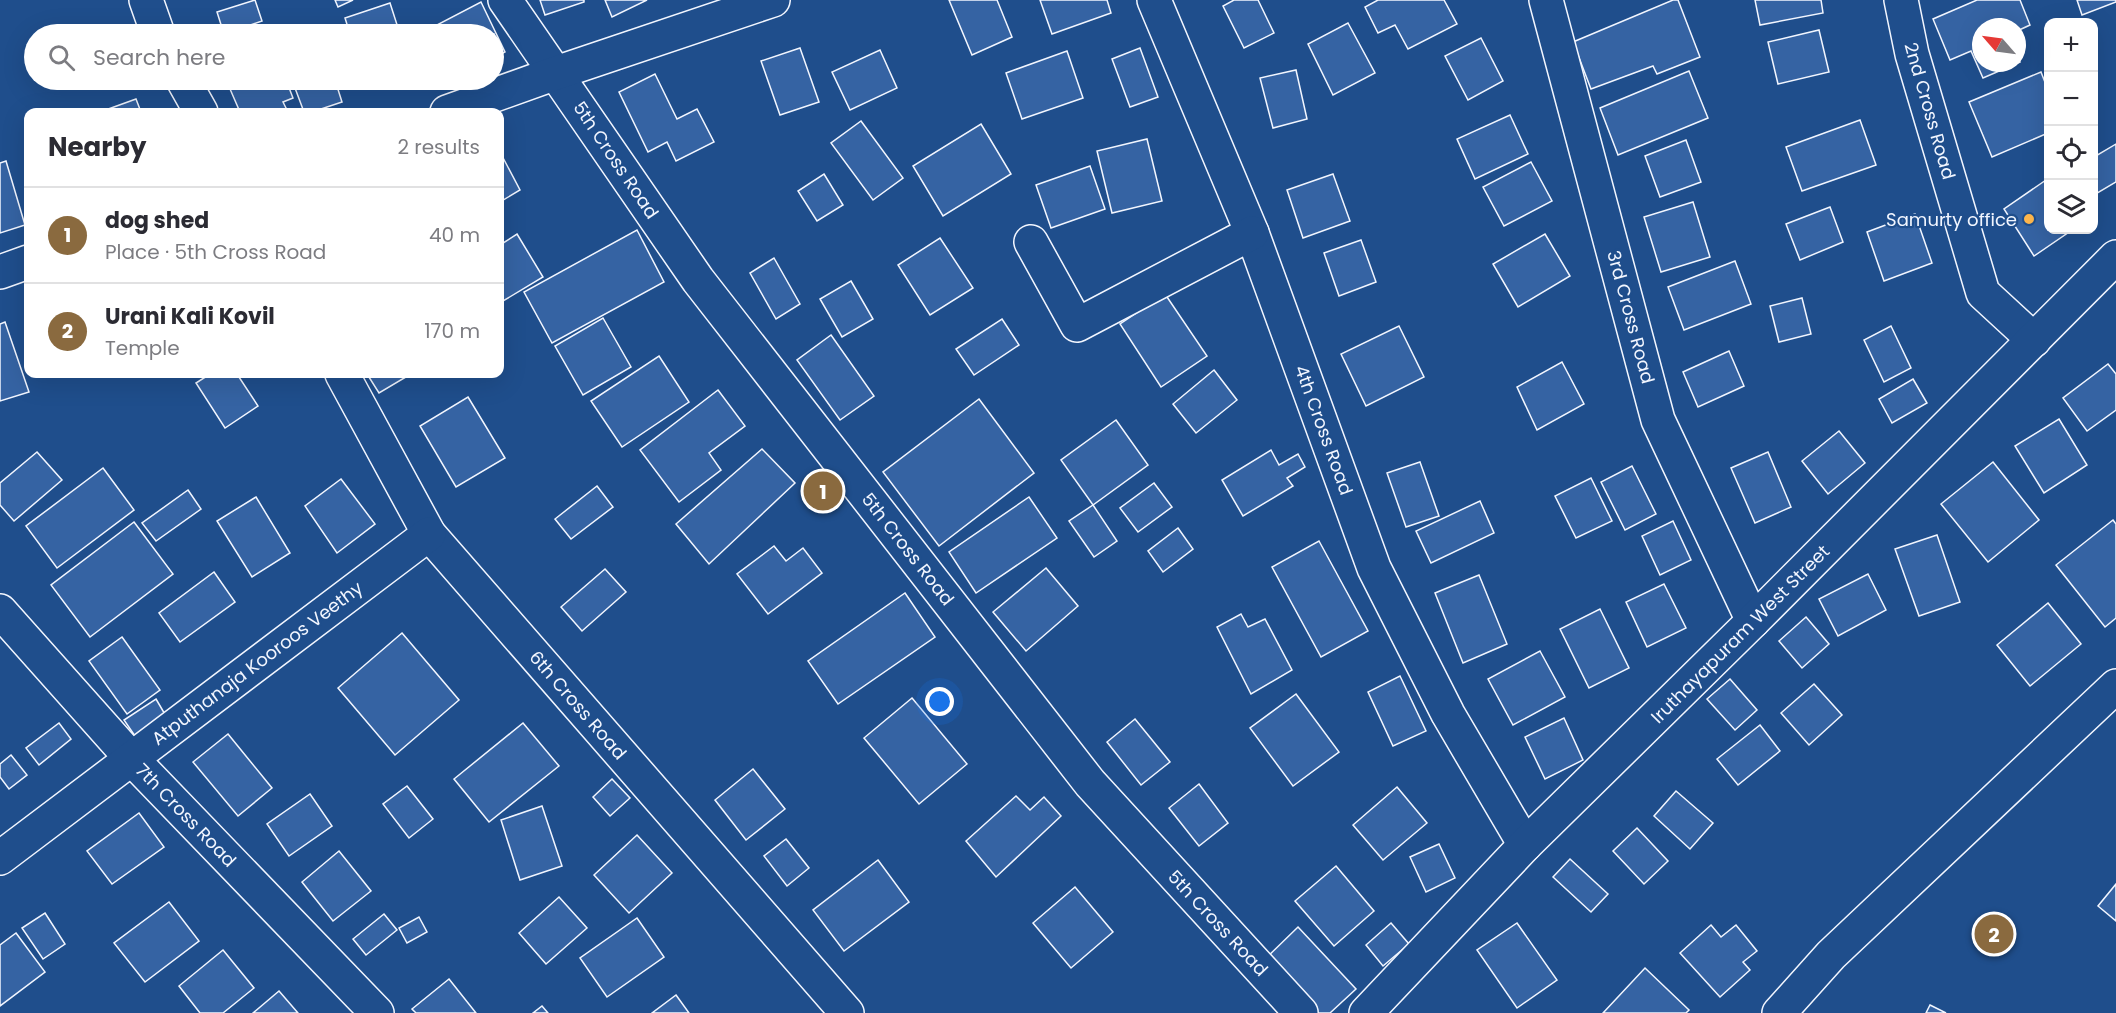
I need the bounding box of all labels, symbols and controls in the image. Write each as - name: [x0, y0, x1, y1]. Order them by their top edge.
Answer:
- north arrow: [1972, 18, 2026, 72]
- map controls: [2044, 18, 2098, 234]
- button: +: [2044, 18, 2098, 72]
- search box: [24, 24, 504, 90]
- street label: 2nd Cross Road: [1899, 40, 1961, 182]
- icon: search: [45, 41, 78, 74]
- text: Search here: [93, 42, 226, 73]
- button: −: [2044, 72, 2098, 126]
- street label: 5th Cross Road: [567, 96, 665, 224]
- button: locate: [2044, 126, 2098, 180]
- text: Nearby: [48, 129, 146, 165]
- text: 2 results: [397, 133, 480, 161]
- button: layers: [2044, 180, 2098, 234]
- text: dog shed: [105, 205, 209, 236]
- place label: Samurty office: [1886, 207, 2017, 232]
- marker: Samurty office: [2022, 212, 2036, 226]
- text: 1: [64, 221, 71, 249]
- text: 40 m: [429, 221, 480, 249]
- text: Place · 5th Cross Road: [105, 238, 326, 266]
- street label: 3rd Cross Road: [1601, 248, 1661, 386]
- text: Urani Kali Kovil: [105, 301, 275, 332]
- text: 2: [62, 317, 73, 345]
- text: 170 m: [424, 317, 480, 345]
- text: Temple: [105, 334, 180, 362]
- street label: 4th Cross Road: [1289, 361, 1359, 499]
- pin: 1: [804, 468, 842, 514]
- street label: 5th Cross Road: [856, 487, 960, 611]
- street label: Iruthayapuram West Street: [1645, 539, 1835, 729]
- street label: Atputhanaja Kooroos Veethy: [146, 575, 368, 751]
- street label: 6th Cross Road: [524, 645, 632, 765]
- your location: [925, 687, 954, 716]
- street label: 7th Cross Road: [130, 758, 242, 872]
- street label: 5th Cross Road: [1162, 864, 1274, 982]
- pin: 2: [1974, 912, 2014, 956]

